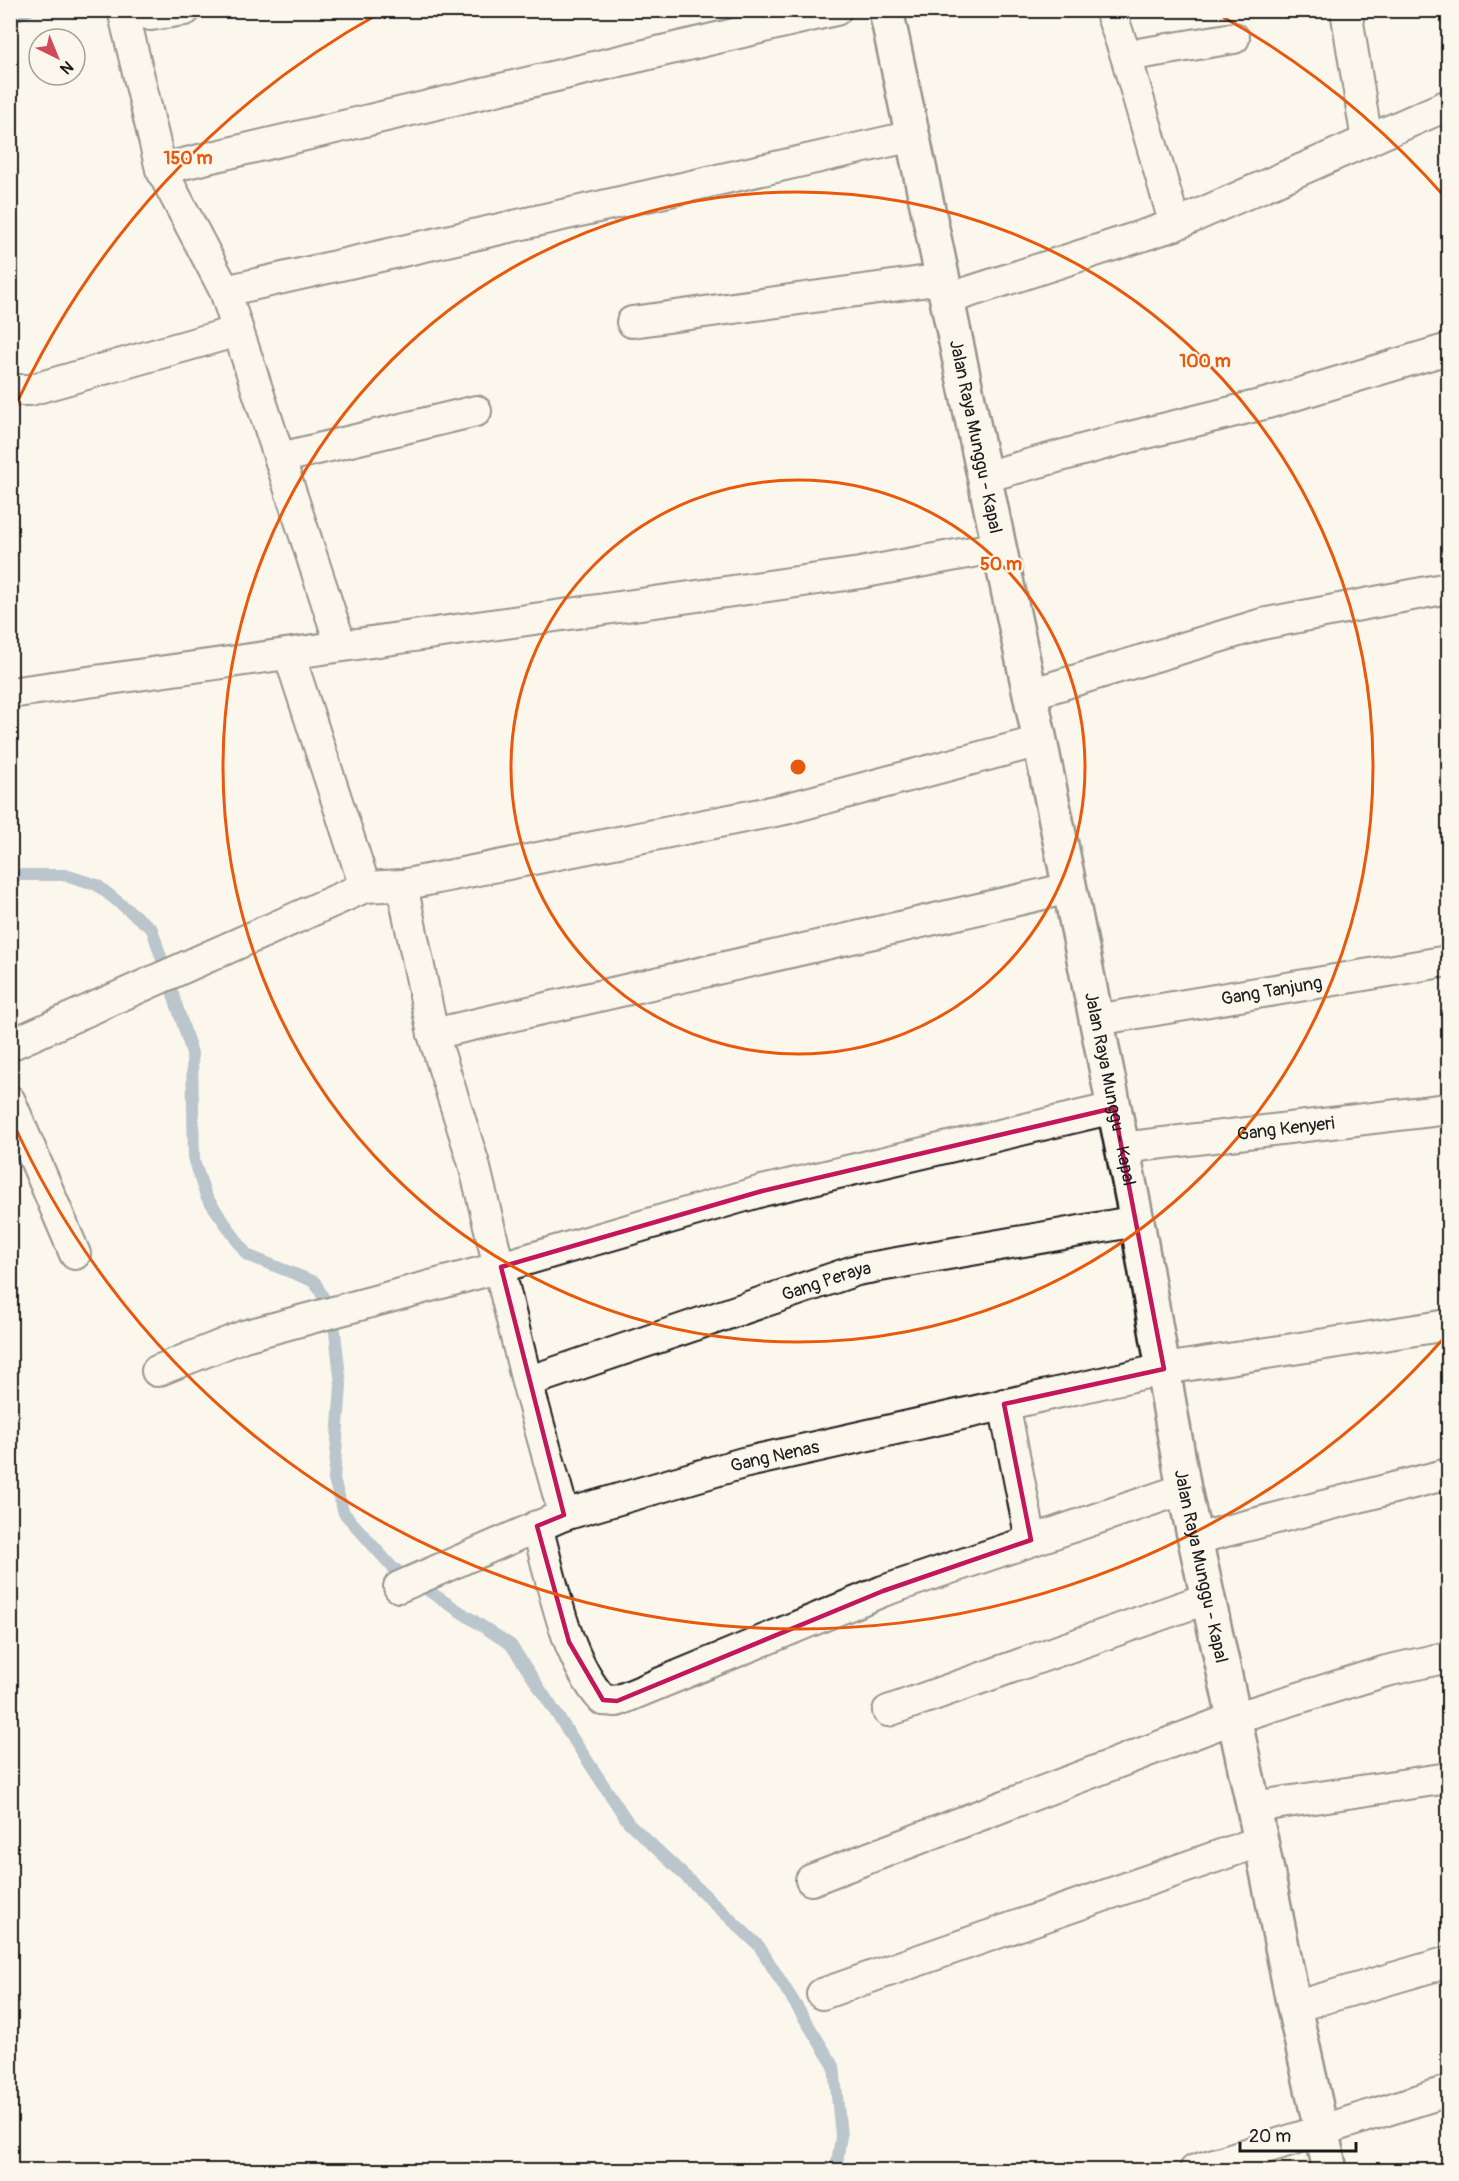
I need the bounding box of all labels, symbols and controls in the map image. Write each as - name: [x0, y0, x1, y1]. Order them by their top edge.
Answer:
- north arrow: [27, 27, 87, 87]
- text: N: [56, 56, 77, 78]
- text: 150 m: [164, 147, 213, 170]
- street label: Jalan Raya Munggu - Kapal: [944, 338, 1007, 536]
- text: 100 m: [1179, 350, 1231, 373]
- text: 50 m: [980, 553, 1022, 576]
- centre of rings: [788, 757, 808, 777]
- street label: Gang Tanjung: [1219, 971, 1324, 1011]
- street label: Jalan Raya Munggu - Kapal: [1079, 990, 1141, 1188]
- street label: Gang Kenyeri: [1236, 1112, 1336, 1146]
- street label: Gang Peraya: [779, 1257, 873, 1307]
- street label: Gang Nenas: [728, 1435, 821, 1478]
- street label: Jalan Raya Munggu - Kapal: [1169, 1468, 1233, 1665]
- scale bar: [1240, 2115, 1356, 2153]
- text: 20 m: [1249, 2125, 1291, 2148]

